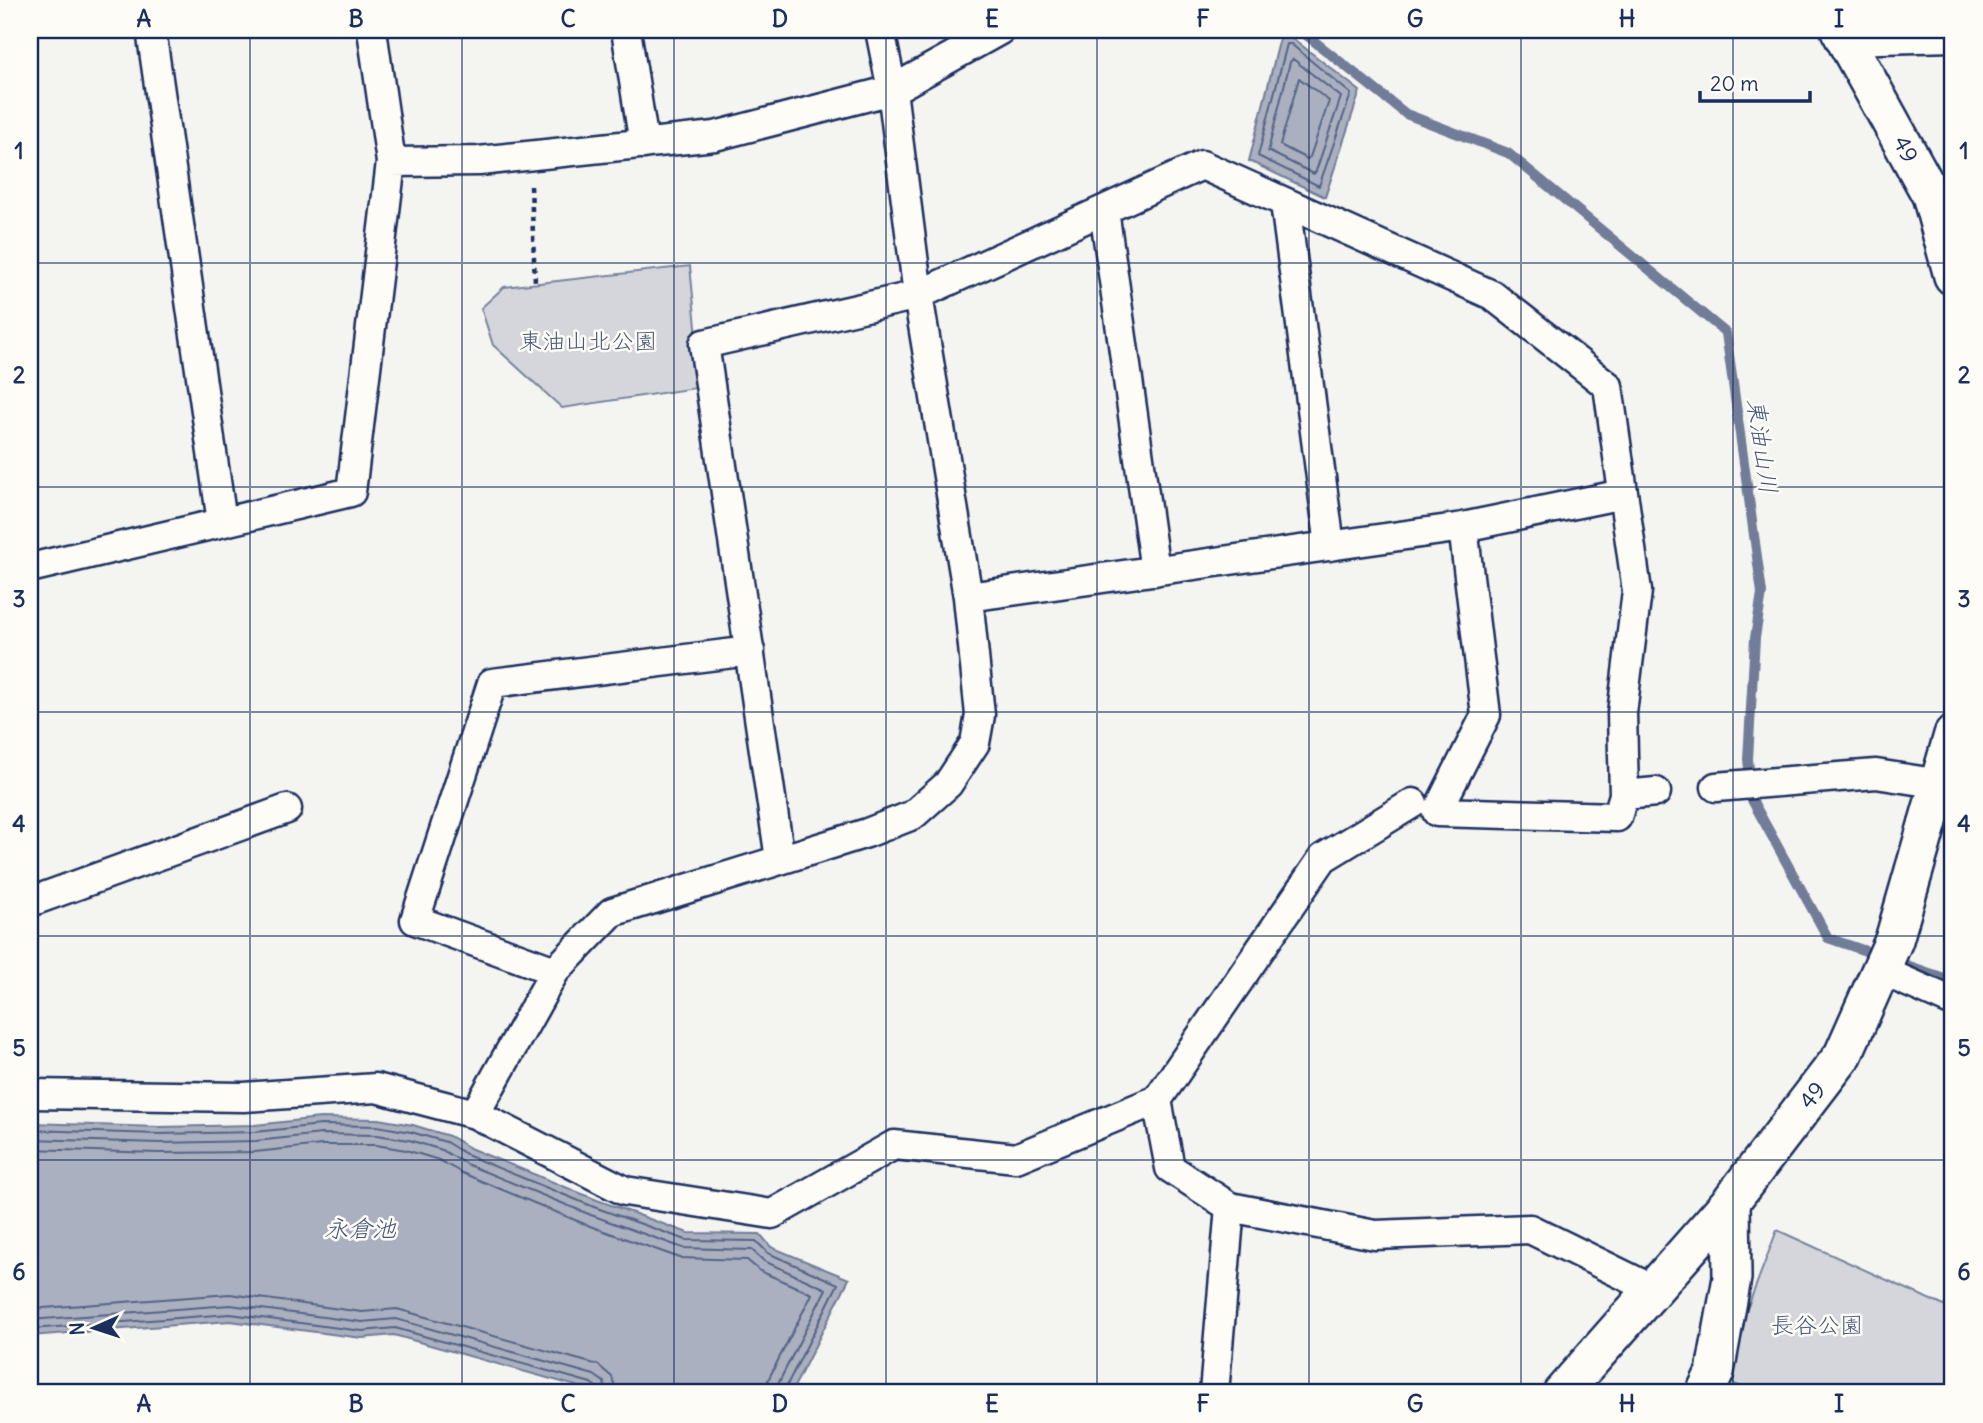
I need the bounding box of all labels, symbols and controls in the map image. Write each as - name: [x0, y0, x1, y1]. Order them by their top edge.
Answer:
- text: A: [137, 4, 152, 33]
- text: B: [348, 4, 364, 33]
- text: C: [560, 4, 576, 33]
- text: D: [772, 4, 788, 33]
- text: E: [985, 4, 999, 33]
- text: F: [1196, 4, 1210, 33]
- text: G: [1407, 4, 1423, 33]
- text: H: [1619, 4, 1635, 33]
- text: I: [1834, 4, 1844, 33]
- scale bar: [1700, 60, 1810, 104]
- text: 20 m: [1710, 70, 1759, 97]
- street label: 49: [1887, 130, 1925, 168]
- text: 1: [14, 136, 24, 165]
- text: 1: [1959, 136, 1969, 165]
- park label: 東油山北公園: [519, 326, 657, 355]
- text: 2: [13, 360, 26, 389]
- text: 2: [1958, 360, 1971, 389]
- water label: 東油山川: [1741, 396, 1785, 496]
- text: 3: [12, 584, 26, 613]
- text: 3: [1957, 584, 1971, 613]
- text: 4: [12, 809, 26, 838]
- text: 4: [1957, 809, 1971, 838]
- text: 5: [12, 1033, 26, 1062]
- text: 5: [1957, 1033, 1971, 1062]
- street label: 49: [1792, 1076, 1832, 1114]
- water label: 永倉池: [324, 1213, 397, 1243]
- text: 6: [12, 1257, 26, 1286]
- text: 6: [1957, 1257, 1971, 1286]
- north arrow: [60, 1294, 130, 1364]
- park label: 長谷公園: [1771, 1310, 1863, 1339]
- text: N: [65, 1322, 89, 1336]
- text: A: [137, 1389, 152, 1418]
- text: B: [348, 1389, 364, 1418]
- text: C: [560, 1389, 576, 1418]
- text: D: [772, 1389, 788, 1418]
- text: E: [985, 1389, 999, 1418]
- text: F: [1196, 1389, 1210, 1418]
- text: G: [1407, 1389, 1423, 1418]
- text: H: [1619, 1389, 1635, 1418]
- text: I: [1834, 1389, 1844, 1418]

